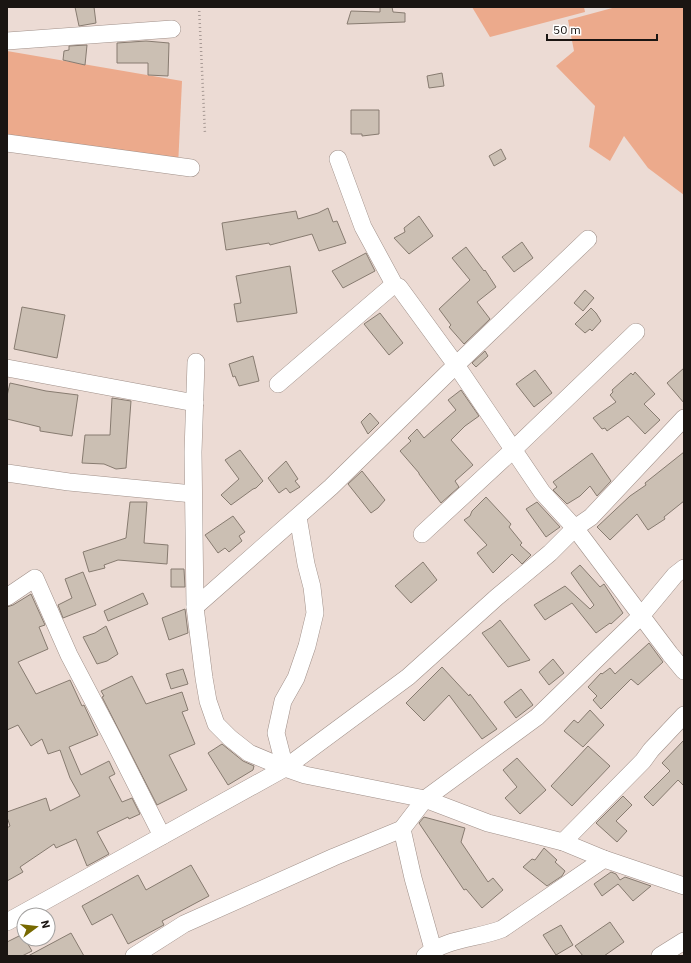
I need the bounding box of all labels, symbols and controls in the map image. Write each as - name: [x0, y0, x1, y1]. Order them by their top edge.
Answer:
- scale bar: [547, 16, 657, 42]
- text: 50 m: [553, 22, 581, 37]
- north arrow: [16, 907, 56, 947]
- text: N: [38, 919, 53, 930]

